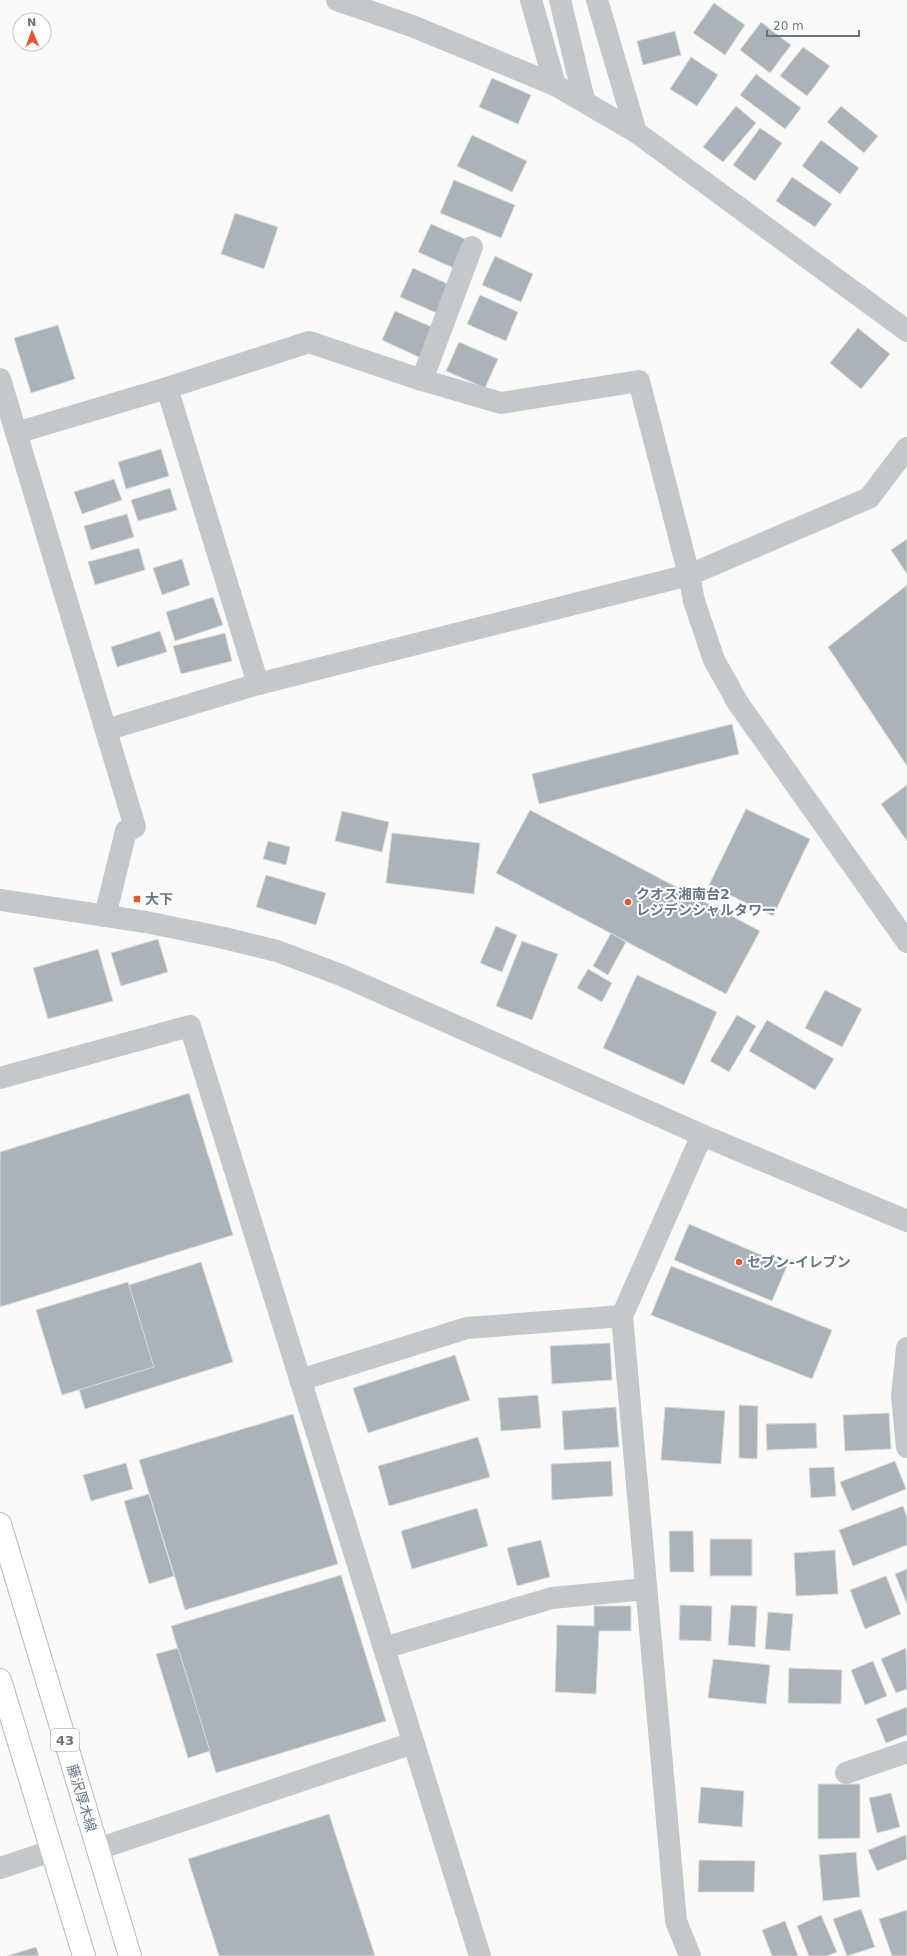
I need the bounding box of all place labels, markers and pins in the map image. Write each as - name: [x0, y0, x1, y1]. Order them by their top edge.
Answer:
- place label: クオス湘南台2 レジデンシャルタワー: [636, 886, 776, 918]
- place label: 大下: [145, 891, 173, 907]
- marker: 大下: [132, 894, 142, 904]
- marker: クオス湘南台2 レジデンシャルタワー: [623, 897, 633, 907]
- place label: セブン-イレブン: [747, 1254, 851, 1270]
- marker: セブン-イレブン: [734, 1257, 744, 1267]

